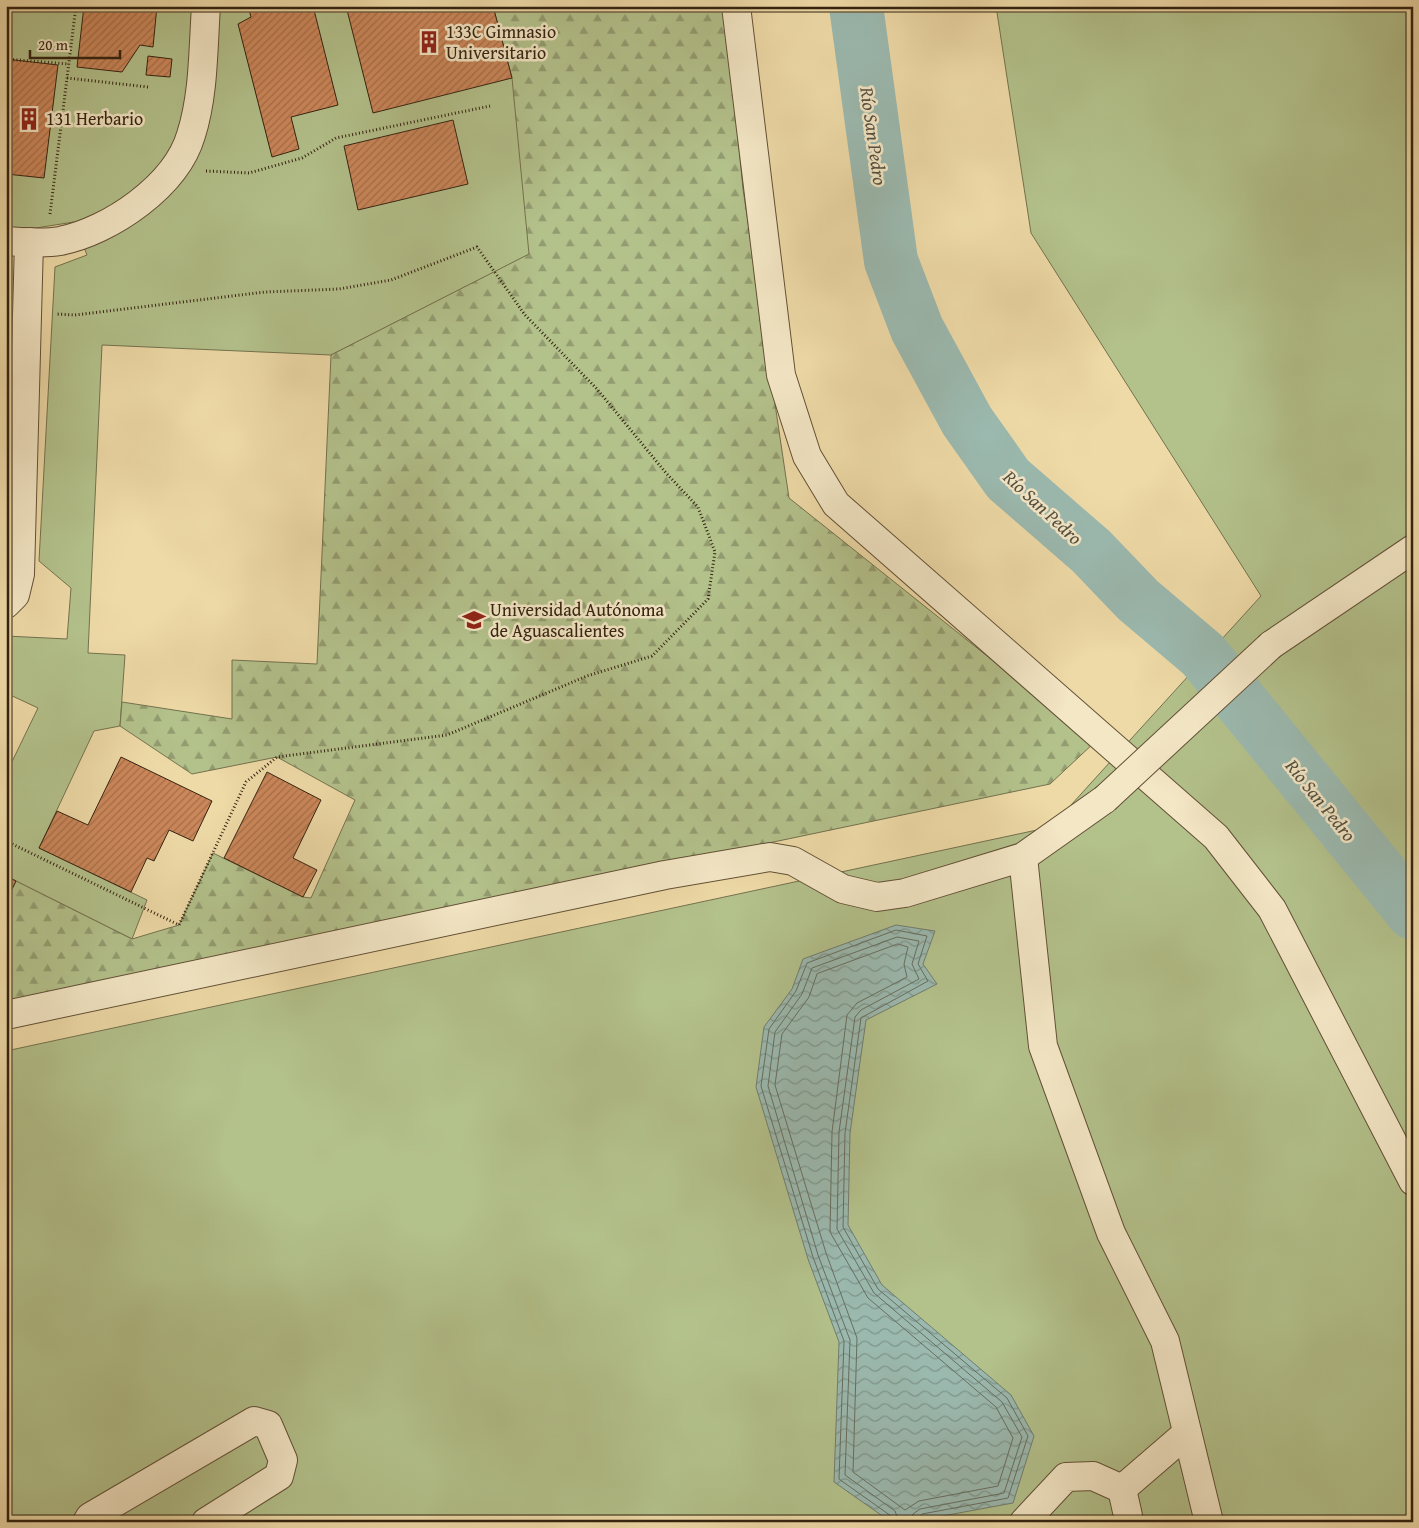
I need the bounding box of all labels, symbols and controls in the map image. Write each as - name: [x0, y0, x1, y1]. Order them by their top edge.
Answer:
- place label: 133C Gimnasio Universitario: [446, 18, 556, 66]
- scale bar: [30, 28, 120, 60]
- building icon: 133C Gimnasio Universitario: [416, 29, 442, 55]
- text: 20 m: [38, 34, 69, 55]
- water label: Río San Pedro: [853, 84, 895, 187]
- place label: 131 Herbario: [46, 105, 143, 132]
- building icon: 131 Herbario: [16, 106, 42, 132]
- water label: Río San Pedro: [997, 462, 1089, 551]
- place label: Universidad Autónoma de Aguascalientes: [490, 596, 664, 644]
- school or university icon: Universidad Autónoma de Aguascalientes: [461, 607, 487, 633]
- water label: Río San Pedro: [1278, 752, 1363, 847]

